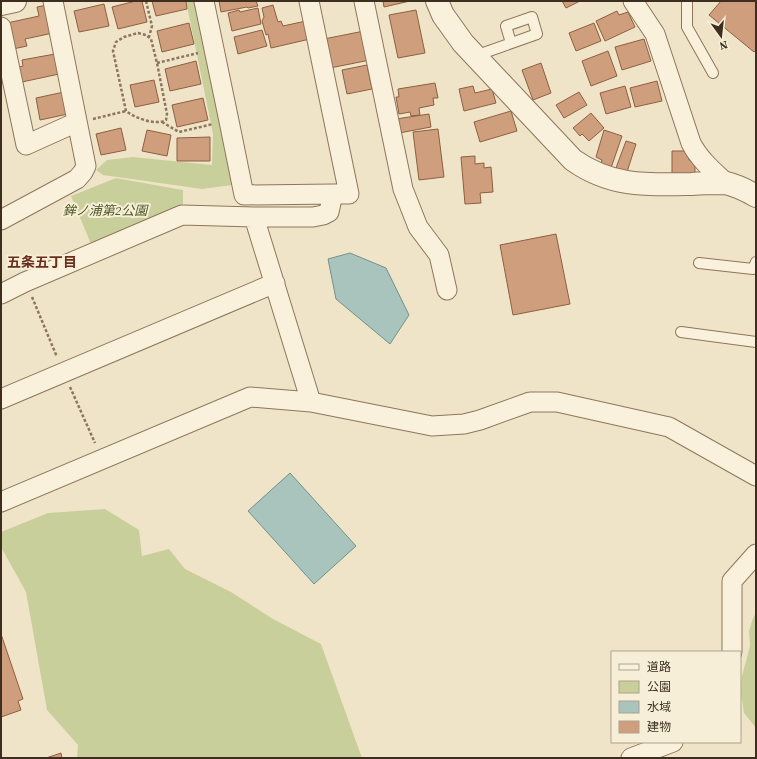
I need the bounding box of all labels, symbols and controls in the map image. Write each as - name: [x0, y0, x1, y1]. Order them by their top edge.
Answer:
- north arrow: [701, 16, 741, 56]
- text: N: [718, 37, 729, 53]
- park label: 鉾ノ浦第2公園: [63, 202, 149, 219]
- district label: 五条五丁目: [7, 252, 77, 272]
- legend: [611, 651, 741, 743]
- text: 道路: [647, 659, 671, 675]
- text: 公園: [647, 679, 671, 695]
- text: 水域: [647, 699, 671, 715]
- text: 建物: [647, 719, 671, 735]

